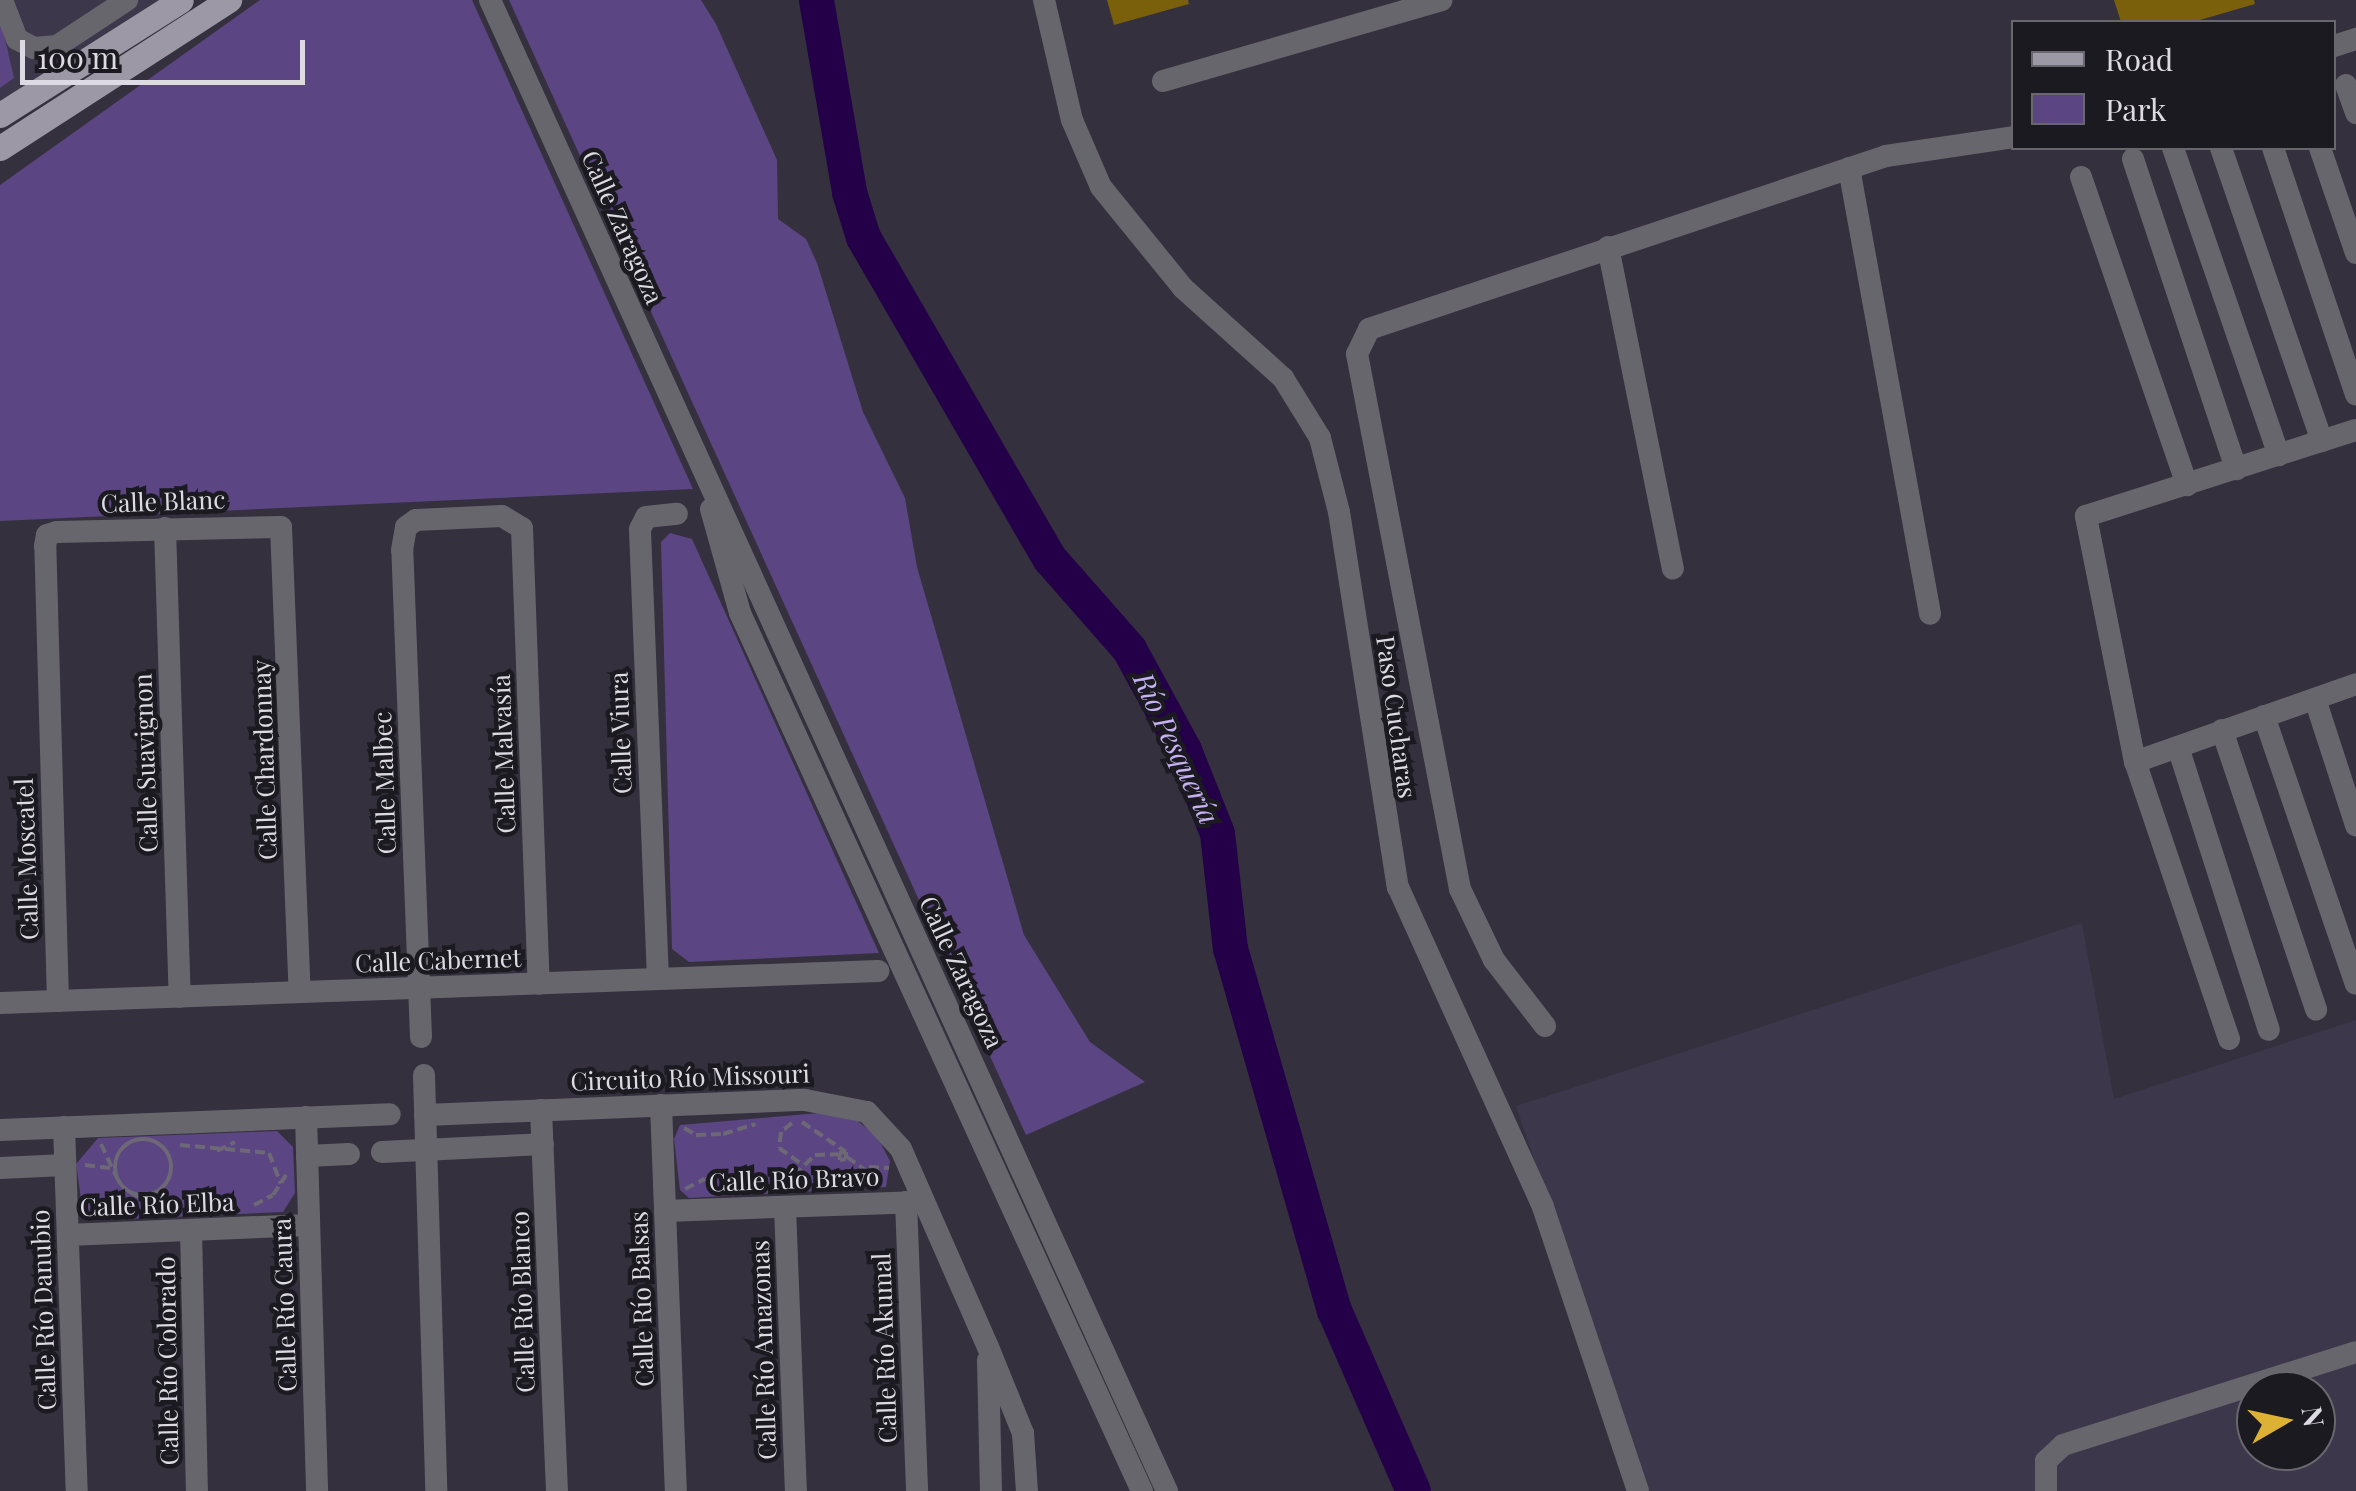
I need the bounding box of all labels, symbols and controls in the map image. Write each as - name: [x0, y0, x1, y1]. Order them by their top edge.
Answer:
- scale bar: [25, 20, 310, 82]
- legend: [2011, 20, 2336, 150]
- text: 100 m: [37, 37, 118, 77]
- text: Road: [2105, 39, 2173, 79]
- text: Park: [2105, 89, 2167, 129]
- street label: Calle Zaragoza: [576, 146, 670, 308]
- street label: Calle Blanc: [100, 484, 226, 518]
- street label: Paso Cucharas: [1371, 634, 1423, 800]
- street label: Calle Chardonnay: [246, 659, 282, 861]
- water label: Río Pesquería: [1127, 667, 1227, 829]
- street label: Calle Viura: [603, 671, 637, 795]
- street label: Calle Suavignon: [127, 673, 163, 853]
- street label: Calle Malvasía: [485, 674, 521, 834]
- street label: Calle Malbec: [367, 711, 401, 855]
- street label: Calle Moscatel: [8, 778, 44, 940]
- street label: Calle Zaragoza: [914, 891, 1010, 1053]
- street label: Calle Cabernet: [354, 942, 522, 978]
- street label: Circuito Río Missouri: [570, 1058, 810, 1096]
- street label: Calle Río Bravo: [708, 1161, 880, 1197]
- street label: Calle Río Elba: [79, 1186, 235, 1222]
- street label: Calle Río Danubio: [25, 1209, 61, 1411]
- street label: Calle Río Blanco: [504, 1211, 540, 1393]
- street label: Calle Río Balsas: [623, 1211, 659, 1387]
- street label: Calle Río Caura: [266, 1218, 302, 1392]
- street label: Calle Río Amazonas: [744, 1239, 782, 1461]
- street label: Calle Río Akumal: [866, 1252, 902, 1444]
- street label: Calle Río Colorado: [150, 1256, 184, 1466]
- north arrow: [2236, 1371, 2336, 1471]
- text: N: [2294, 1404, 2334, 1429]

